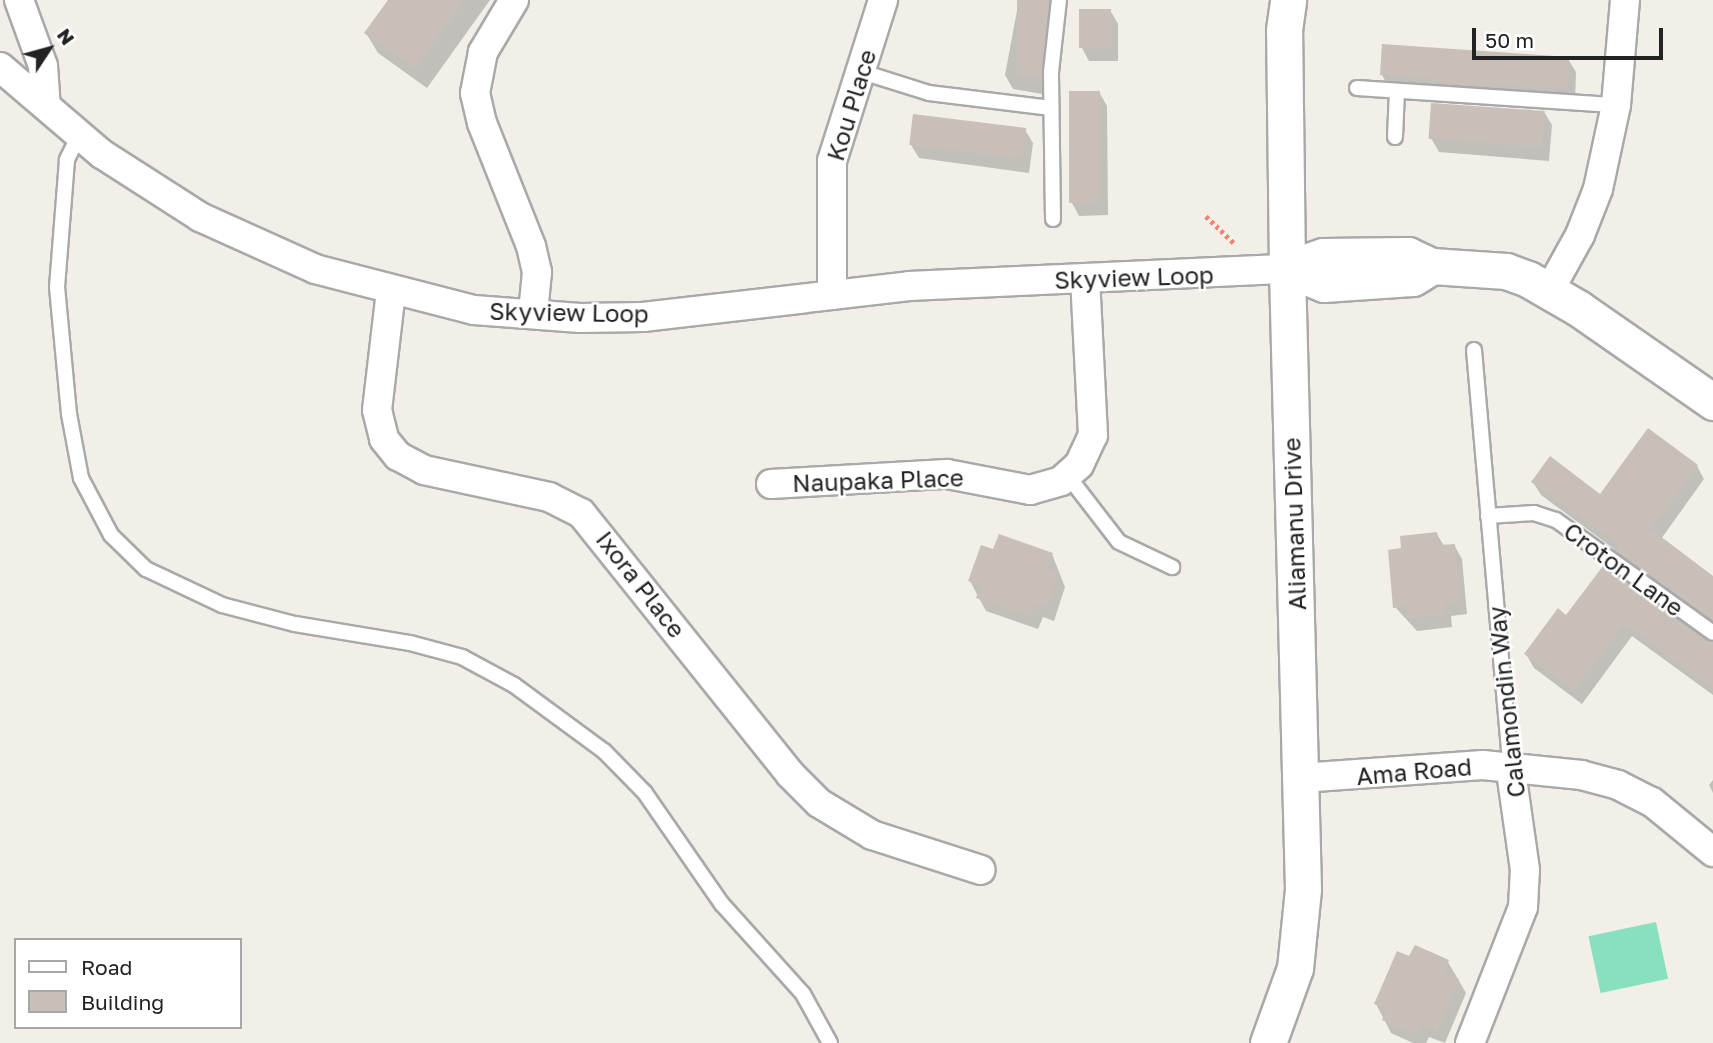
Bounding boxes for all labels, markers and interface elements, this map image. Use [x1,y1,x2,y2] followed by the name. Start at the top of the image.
[14,14,84,84] north arrow
[1475,14,1666,58] scale bar
[53,24,80,49] text: N
[1485,27,1534,53] text: 50 m
[820,46,882,164] street label: Kou Place
[1054,260,1214,294] street label: Skyview Loop
[489,296,649,328] street label: Skyview Loop
[1277,437,1311,611] street label: Aliamanu Drive
[792,463,964,497] street label: Naupaka Place
[1559,516,1689,622] street label: Croton Lane
[590,525,692,643] street label: Ixora Place
[1482,605,1530,799] street label: Calamondin Way
[1355,752,1473,790] street label: Ama Road
[14,938,242,1029] legend
[81,954,132,980] text: Road
[81,989,164,1015] text: Building

